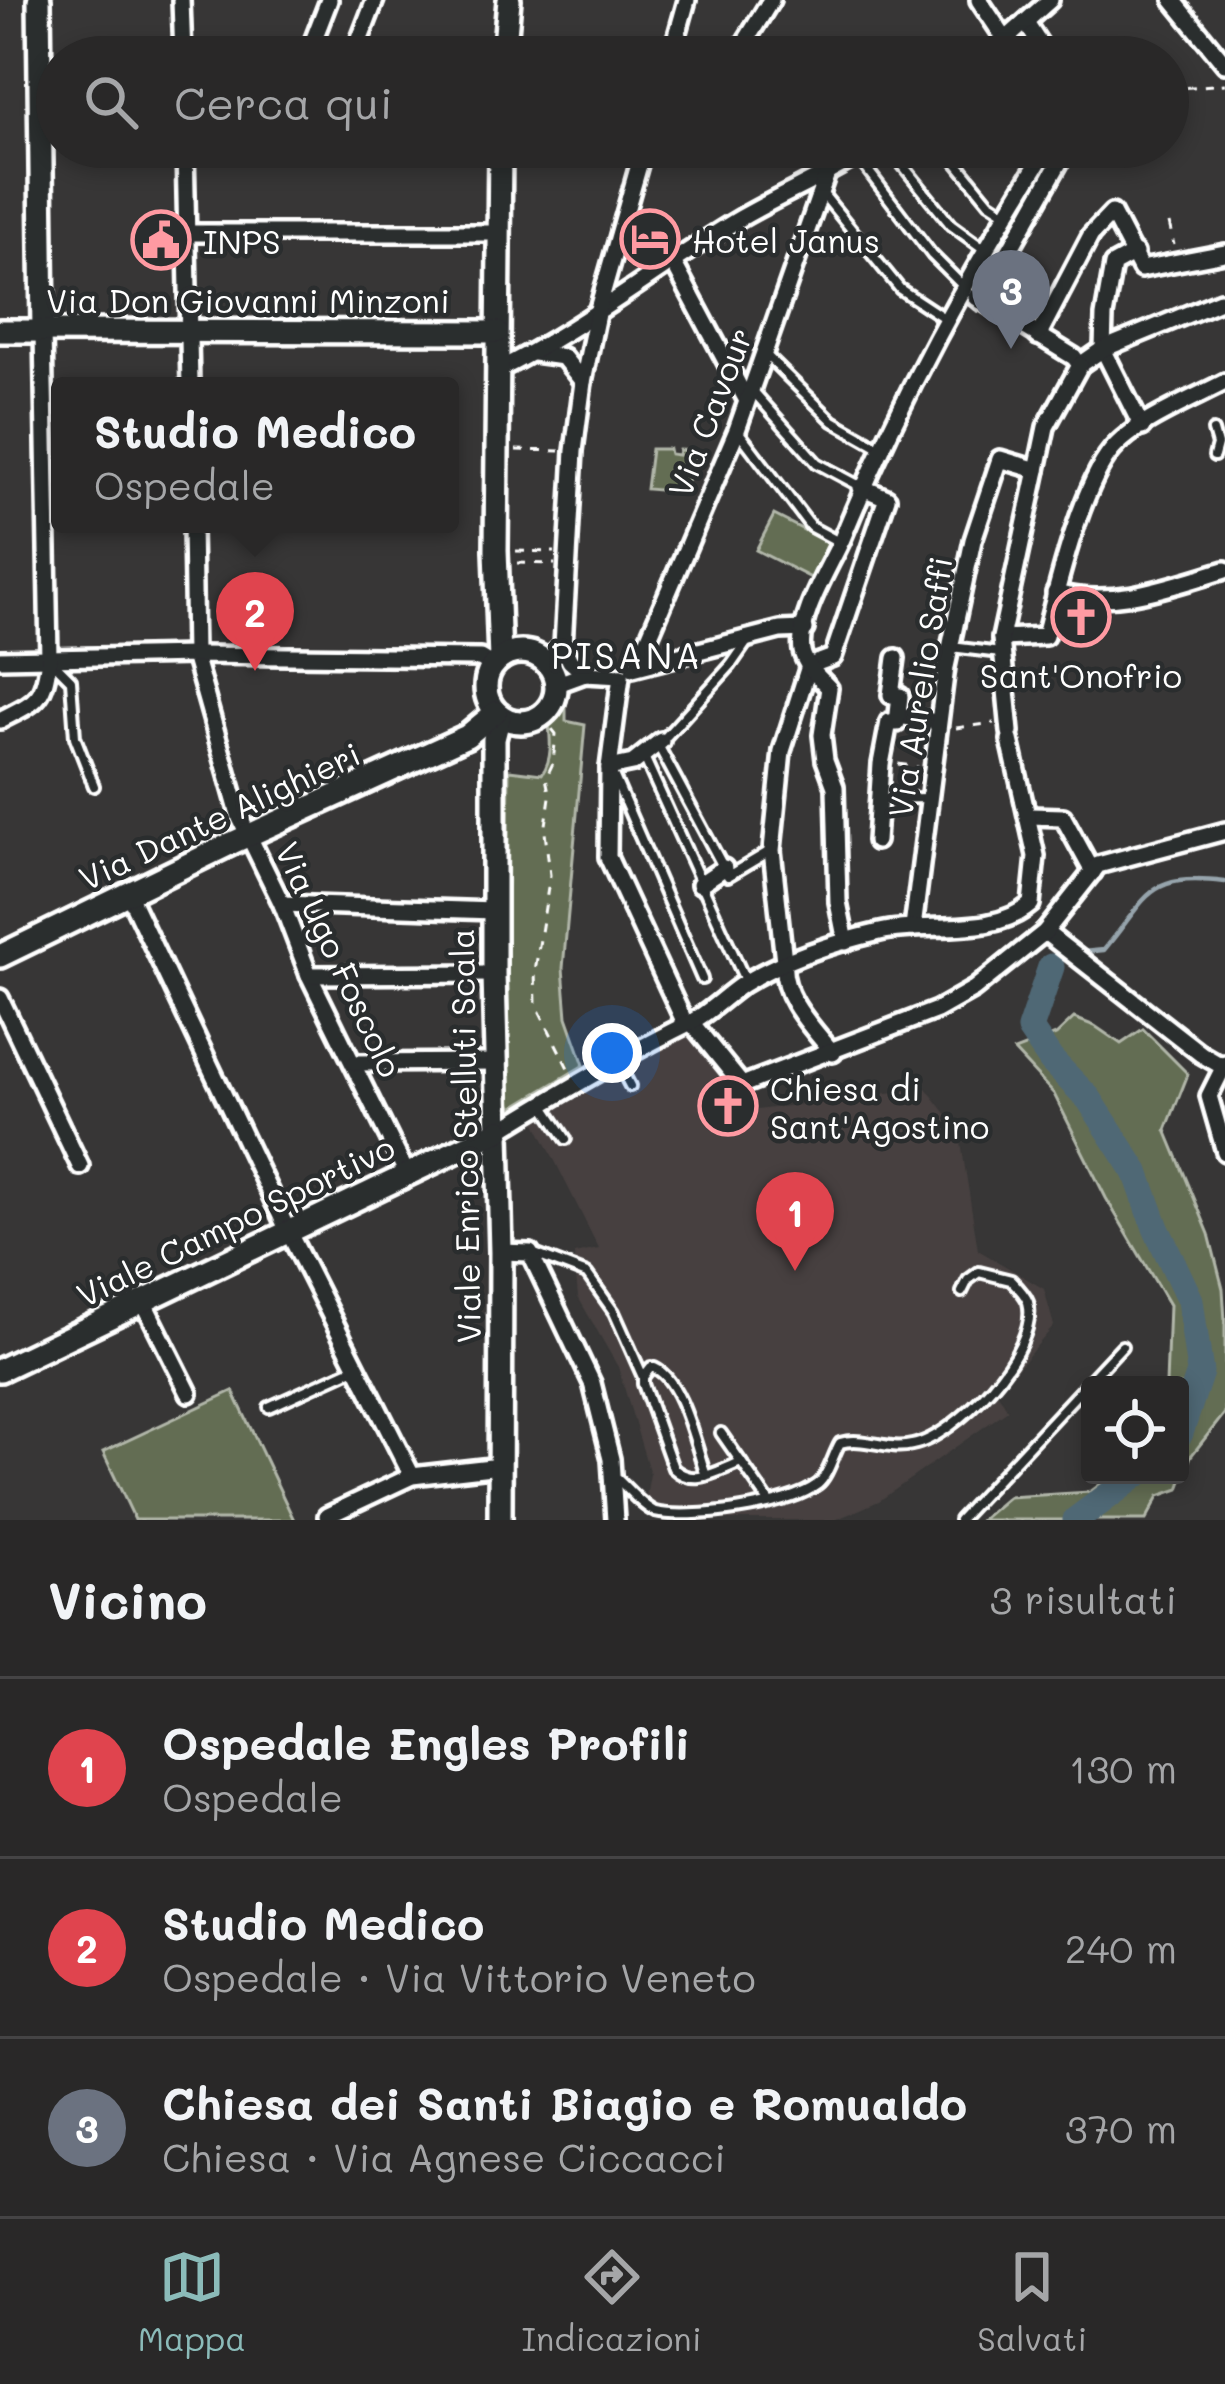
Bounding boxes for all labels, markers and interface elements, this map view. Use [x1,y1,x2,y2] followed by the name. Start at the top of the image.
[36,36,1189,168] search box
[78,69,144,135] icon: search
[174,73,393,131] text: Cerca qui
[619,208,681,270] hotel icon: Hotel Janus
[130,209,192,271] public building icon: INPS
[692,218,880,261] place label: Hotel Janus
[203,219,281,262] place label: INPS
[972,250,1050,349] pin: 3
[46,278,450,321] street label: Via Don Giovanni Minzoni
[657,321,761,503] street label: Via Cavour
[51,377,459,533] popup
[94,401,416,459] text: Studio Medico
[94,459,275,510] text: Ospedale
[877,553,961,821] street label: Via Aurelio Saffi
[216,572,294,671] pin: 2
[1050,586,1112,648] church icon: Sant'Onofrio
[551,631,703,678] district label: PISANA
[980,653,1182,696] place label: Sant'Onofrio
[71,731,367,899] street label: Via Dante Alighieri
[267,835,413,1083] street label: Via Ugo Foscolo
[439,928,489,1344] street label: Viale Enrico Stelluti Scala
[582,1023,642,1083] your location
[770,1066,989,1147] place label: Chiesa di Sant'Agostino
[697,1075,759,1137] church icon: Chiesa di Sant'Agostino
[69,1124,401,1316] street label: Viale Campo Sportivo
[756,1172,834,1271] pin: 1
[1081,1376,1189,1484] map controls
[1081,1376,1189,1484] button: locate
[48,1565,207,1632] text: Vicino
[990,1573,1177,1624] text: 3 risultati
[162,1713,690,1771] text: Ospedale Engles Profili
[78,1742,96,1793] text: 1
[1069,1742,1177,1793] text: 130 m
[162,1771,343,1822] text: Ospedale
[162,1893,484,1951] text: Studio Medico
[76,1922,98,1973] text: 2
[1065,1922,1177,1973] text: 240 m
[162,1951,756,2002] text: Ospedale · Via Vittorio Veneto
[162,2073,967,2131] text: Chiesa dei Santi Biagio e Romualdo
[75,2102,99,2153] text: 3
[1065,2102,1177,2153] text: 370 m
[162,2131,726,2182] text: Chiesa · Via Agnese Ciccacci
[138,2244,246,2359] tab: Mappa
[521,2244,702,2359] tab: Indicazioni
[977,2244,1087,2359] tab: Salvati

